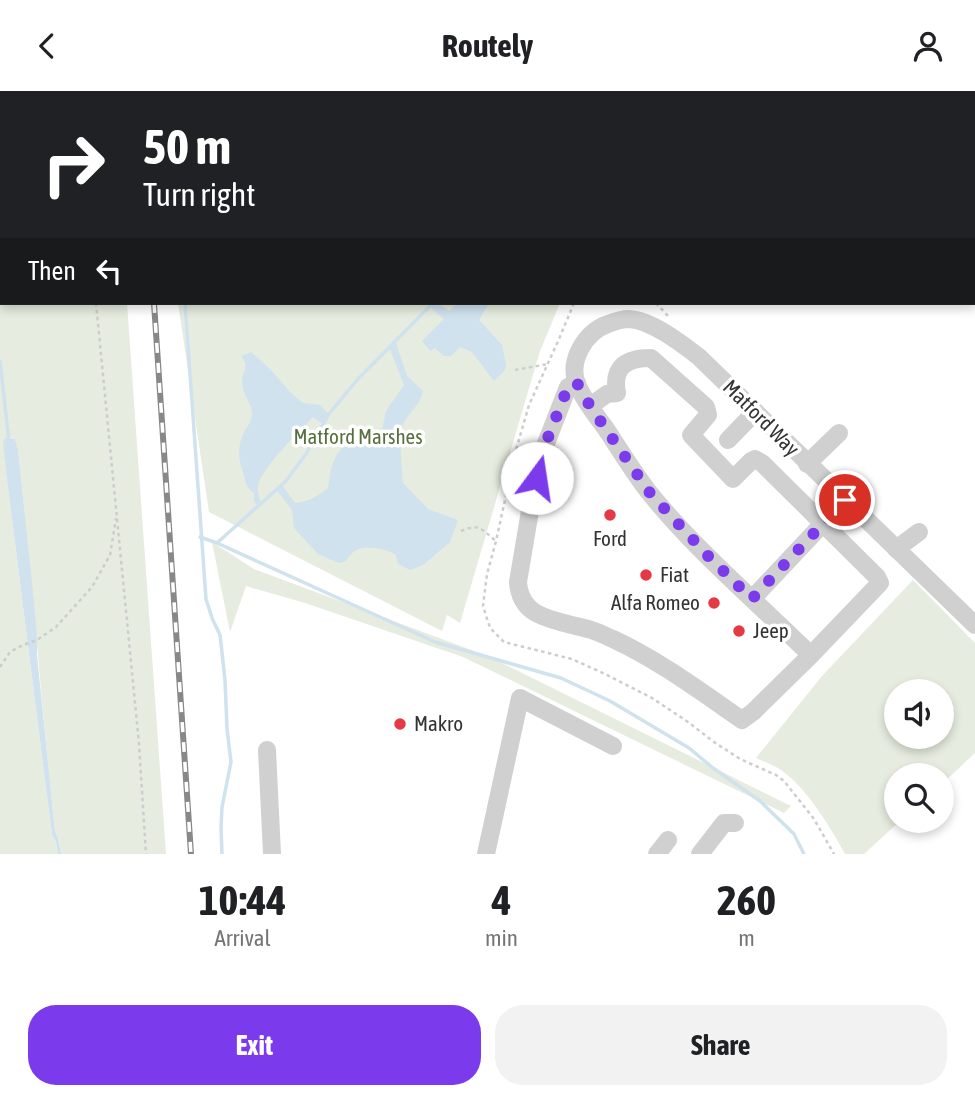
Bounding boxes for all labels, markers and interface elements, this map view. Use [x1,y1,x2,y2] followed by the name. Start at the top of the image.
[28,27,66,65] icon: back
[442,27,533,64] text: Routely
[909,27,947,65] icon: person
[143,118,231,174] text: 50 m
[28,119,119,210] icon: right
[143,176,256,213] text: Turn right
[90,252,128,290] icon: left
[28,256,76,286] text: Then
[719,374,805,461] street label: Matford Way
[293,424,423,448] park label: Matford Marshes
[500,441,574,515] position arrow
[815,470,875,530] pin
[826,481,864,519] icon: arrive
[602,507,618,523] marker: Ford
[593,526,627,550] place label: Ford
[660,562,689,586] place label: Fiat
[638,567,654,583] marker: Fiat
[611,590,700,614] place label: Alfa Romeo
[706,595,722,611] marker: Alfa Romeo
[753,618,789,642] place label: Jeep
[731,623,747,639] marker: Jeep
[884,679,954,833] map controls
[884,679,954,749] button: sound
[414,711,463,735] place label: Makro
[392,716,408,732] marker: Makro
[884,763,954,833] button: search
[199,876,286,924] text: 10:44
[492,876,511,924] text: 4
[717,876,776,924] text: 260
[214,925,271,951] text: Arrival
[485,925,518,951] text: min
[738,925,755,951] text: m
[28,1005,481,1085] button: Exit
[495,1005,947,1085] button: Share

